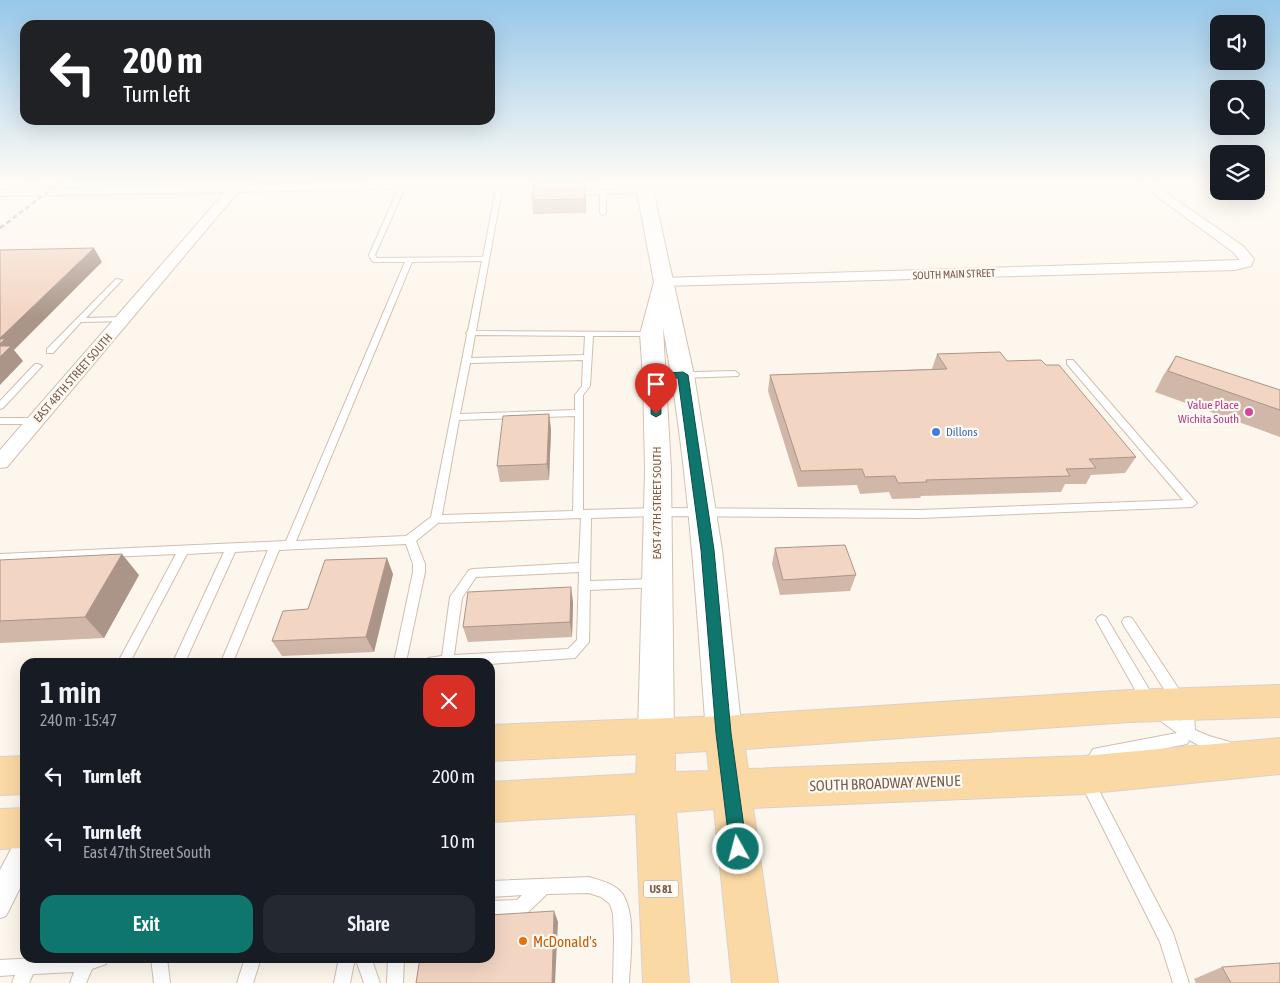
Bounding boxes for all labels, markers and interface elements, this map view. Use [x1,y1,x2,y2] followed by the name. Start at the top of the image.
[1210,15,1265,200] map controls
[1210,15,1265,70] button: sound
[40,40,105,105] icon: left
[123,40,202,80] text: 200 m
[1210,80,1265,135] button: search
[123,81,190,107] text: Turn left
[1210,145,1265,200] button: layers
[912,267,996,281] street label: SOUTH MAIN STREET
[31,331,115,425] street label: EAST 48TH STREET SOUTH
[635,363,677,414] pin
[642,370,670,398] icon: arrive
[1178,398,1239,426] place label: Value Place Wichita South
[1243,406,1255,418] marker: Value Place Wichita South
[946,425,977,439] place label: Dillons
[930,426,942,438] marker: Dillons
[650,447,664,559] street label: EAST 47TH STREET SOUTH
[40,675,101,709] text: 1 min
[423,675,475,727] button: close
[40,711,117,729] text: 240 m · 15:47
[40,762,68,790] icon: left
[83,765,141,787] text: Turn left
[432,765,475,787] text: 200 m
[809,772,961,794] street label: SOUTH BROADWAY AVENUE
[83,821,141,843] text: Turn left
[711,822,763,874] position arrow
[40,827,68,855] icon: left
[441,830,475,852] text: 10 m
[83,843,211,861] text: East 47th Street South
[644,881,678,898] road number: US 81
[40,895,253,953] button: Exit
[263,895,475,953] button: Share
[533,933,597,950] place label: McDonald's
[517,935,529,947] marker: McDonald's

